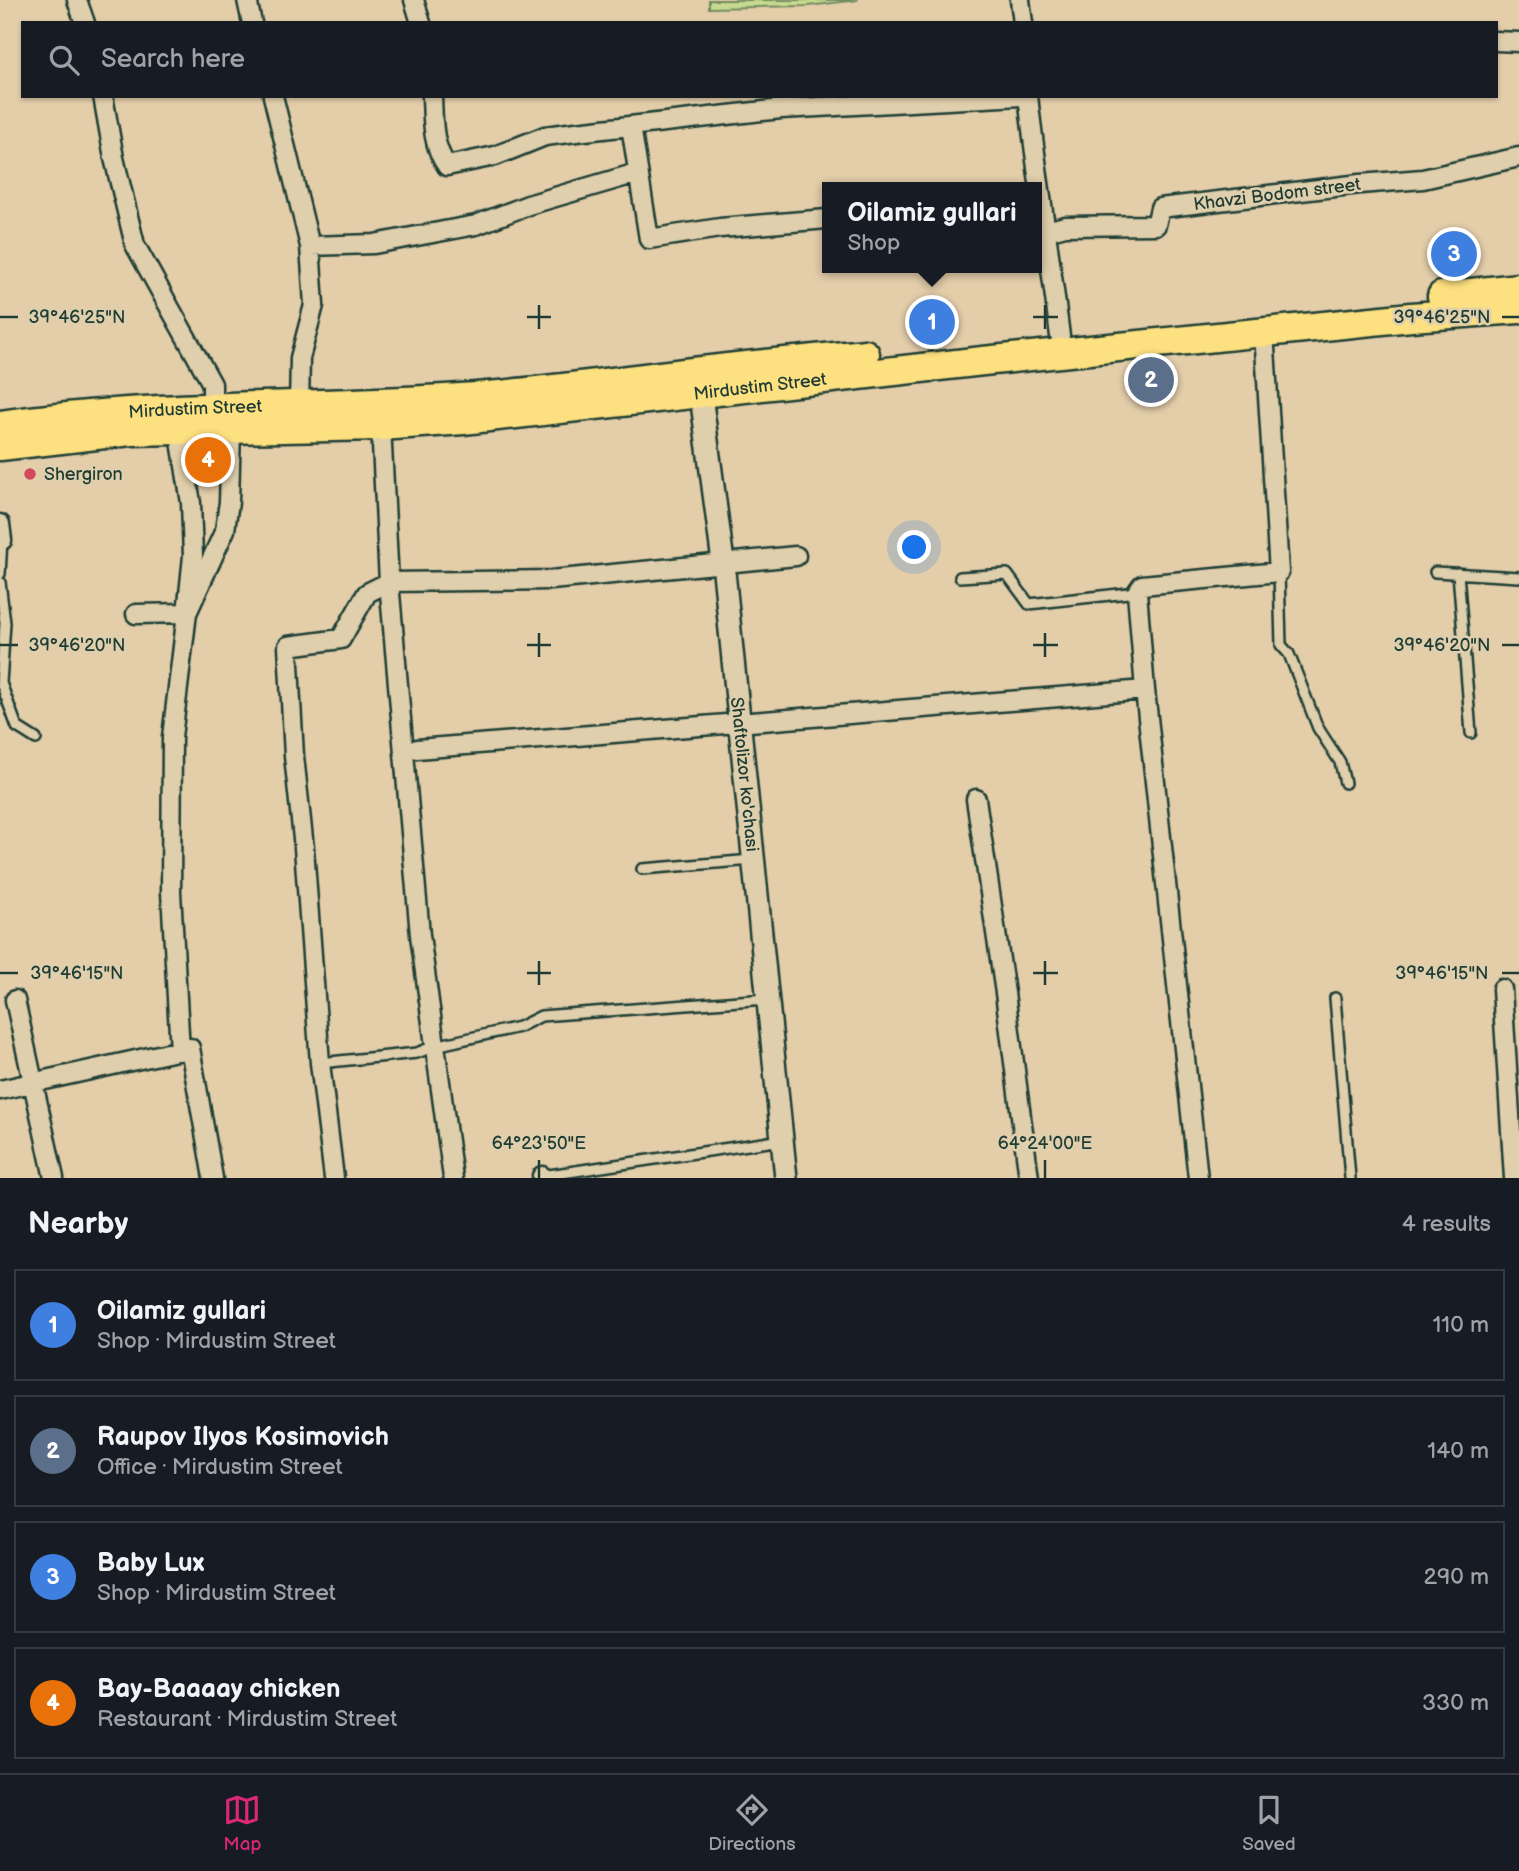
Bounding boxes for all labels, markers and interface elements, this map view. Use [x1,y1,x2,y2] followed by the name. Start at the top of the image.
[21,21,1498,98] search box
[45,41,83,79] icon: search
[101,44,245,75] text: Search here
[1192,174,1362,215] street label: Khavzi Bodom street
[822,182,1042,273] popup
[847,198,1017,229] text: Oilamiz gullari
[1431,228,1477,280] pin: 3
[847,229,900,257] text: Shop
[909,296,955,348] pin: 1
[29,307,125,328] text: 39°46'25"N
[1394,307,1490,328] text: 39°46'25"N
[1128,354,1174,406] pin: 2
[692,369,828,405] street label: Mirdustim Street
[128,396,263,423] street label: Mirdustim Street
[185,434,231,486] pin: 4
[44,464,123,485] place label: Shergiron
[22,466,38,482] marker: Shergiron
[897,530,931,564] your location
[28,635,126,656] text: 39°46'20"N
[1393,635,1491,656] text: 39°46'20"N
[726,696,763,853] street label: Shaftolizor ko'chasi
[30,963,124,984] text: 39°46'15"N
[1395,963,1489,984] text: 39°46'15"N
[492,1133,586,1154] text: 64°23'50"E
[998,1133,1092,1154] text: 64°24'00"E
[28,1206,128,1242] text: Nearby
[1402,1210,1491,1238] text: 4 results
[97,1296,266,1327] text: Oilamiz gullari
[48,1311,58,1339] text: 1
[1432,1311,1489,1339] text: 110 m
[97,1327,336,1355] text: Shop · Mirdustim Street
[97,1422,389,1453] text: Raupov Ilyos Kosimovich
[46,1437,60,1465] text: 2
[1427,1437,1489,1465] text: 140 m
[97,1453,343,1481] text: Office · Mirdustim Street
[97,1548,204,1579] text: Baby Lux
[46,1563,60,1591] text: 3
[1423,1563,1489,1591] text: 290 m
[97,1579,336,1607] text: Shop · Mirdustim Street
[97,1674,341,1705] text: Bay-Baaaay chicken
[46,1689,60,1717] text: 4
[1422,1689,1489,1717] text: 330 m
[97,1705,397,1733] text: Restaurant · Mirdustim Street
[223,1791,262,1856] tab: Map
[708,1791,796,1856] tab: Directions
[1242,1791,1296,1856] tab: Saved

